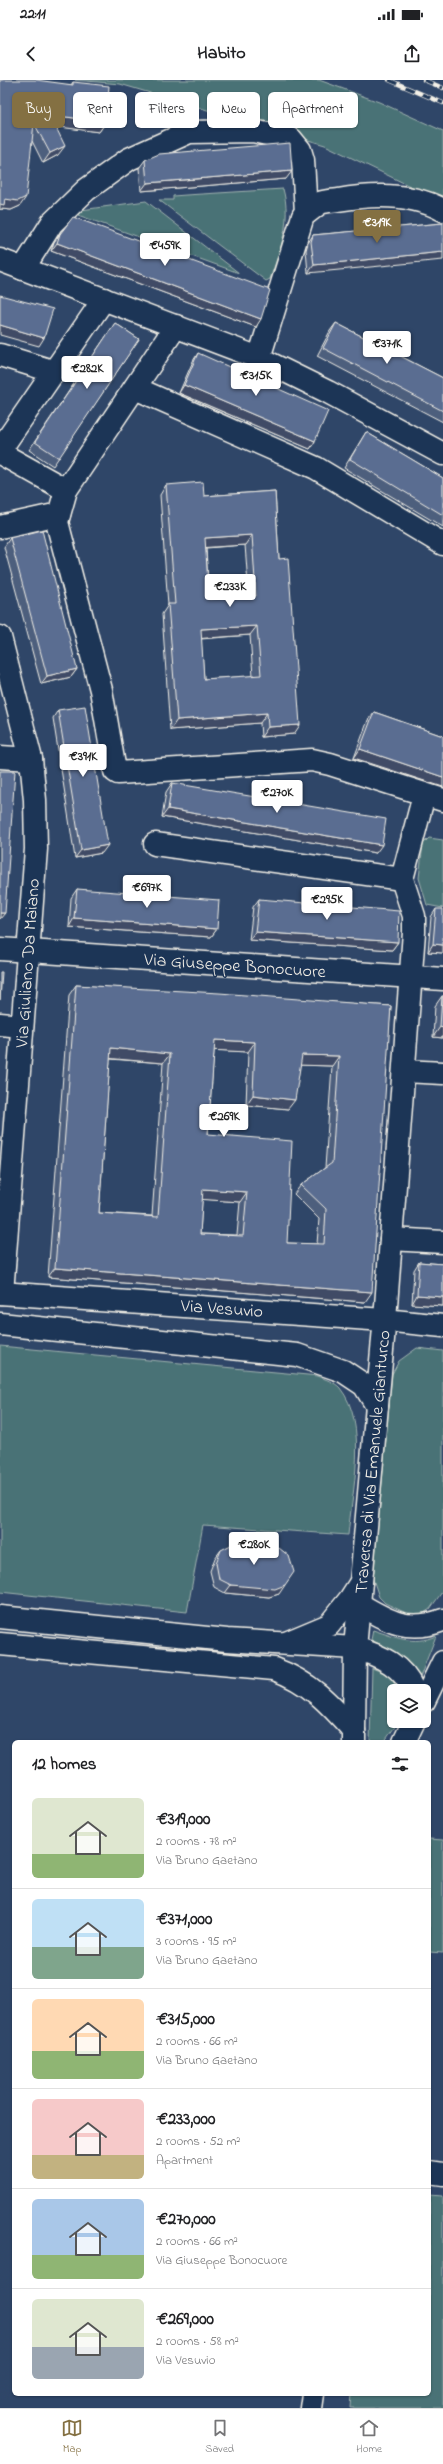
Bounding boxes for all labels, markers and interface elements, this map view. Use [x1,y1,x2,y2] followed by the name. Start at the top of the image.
[20,3,46,25] text: 22:11
[197,41,246,67] text: Habito
[20,43,42,65] icon: back
[401,43,423,65] icon: share
[12,92,65,128] chip: Buy
[73,92,127,128] chip: Rent
[135,92,199,128] chip: Filters
[207,92,260,128] chip: New
[268,92,358,128] chip: Apartment
[349,210,405,244] pin: €319K
[363,213,391,232] text: €319K
[137,233,193,267] pin: €459K
[149,236,181,255] text: €459K
[359,331,415,365] pin: €371K
[372,334,402,353] text: €371K
[59,356,115,390] pin: €282K
[70,359,104,378] text: €282K
[228,363,284,397] pin: €315K
[240,366,272,385] text: €315K
[202,574,258,608] pin: €233K
[214,577,246,596] text: €233K
[55,744,111,778] pin: €391K
[69,747,97,766] text: €391K
[249,780,305,814] pin: €270K
[261,783,293,802] text: €270K
[119,875,175,909] pin: €697K
[10,878,48,1050] street label: Via Giuliano Da Maiano
[132,878,162,897] text: €697K
[299,887,355,921] pin: €295K
[310,890,344,909] text: €295K
[142,948,327,986] street label: Via Giuseppe Bonocuore
[196,1104,252,1138] pin: €269K
[208,1107,240,1126] text: €269K
[179,1294,264,1326] street label: Via Vesuvio
[350,1329,398,1595] street label: Traversa di Via Emanuele Gianturco
[226,1532,282,1566] pin: €280K
[238,1535,270,1554] text: €280K
[387,1684,431,1728] map controls
[387,1684,431,1728] button: layers
[32,1752,96,1777] text: 12 homes
[389,1753,411,1775] icon: filters
[156,1807,210,1832] text: €319,000
[64,1814,112,1862] icon: home
[156,1832,237,1851] text: 2 rooms · 78 m²
[156,1851,258,1870] text: Via Bruno Gaetano
[156,1907,212,1932] text: €371,000
[64,1915,112,1963] icon: home
[156,1932,237,1951] text: 3 rooms · 95 m²
[156,1951,258,1970] text: Via Bruno Gaetano
[156,2007,215,2032] text: €315,000
[64,2015,112,2063] icon: home
[156,2032,238,2051] text: 2 rooms · 66 m²
[156,2051,258,2070] text: Via Bruno Gaetano
[156,2107,215,2132] text: €233,000
[64,2115,112,2163] icon: home
[156,2132,240,2151] text: 2 rooms · 52 m²
[156,2151,213,2170] text: Apartment
[156,2207,216,2232] text: €270,000
[64,2215,112,2263] icon: home
[156,2232,238,2251] text: 2 rooms · 66 m²
[156,2251,287,2270] text: Via Giuseppe Bonocuore
[156,2307,214,2332] text: €269,000
[64,2315,112,2363] icon: home
[156,2332,239,2351] text: 2 rooms · 58 m²
[156,2351,215,2370] text: Via Vesuvio
[61,2417,83,2457] tab: Map
[205,2417,234,2457] tab: Saved
[356,2417,382,2457] tab: Home

